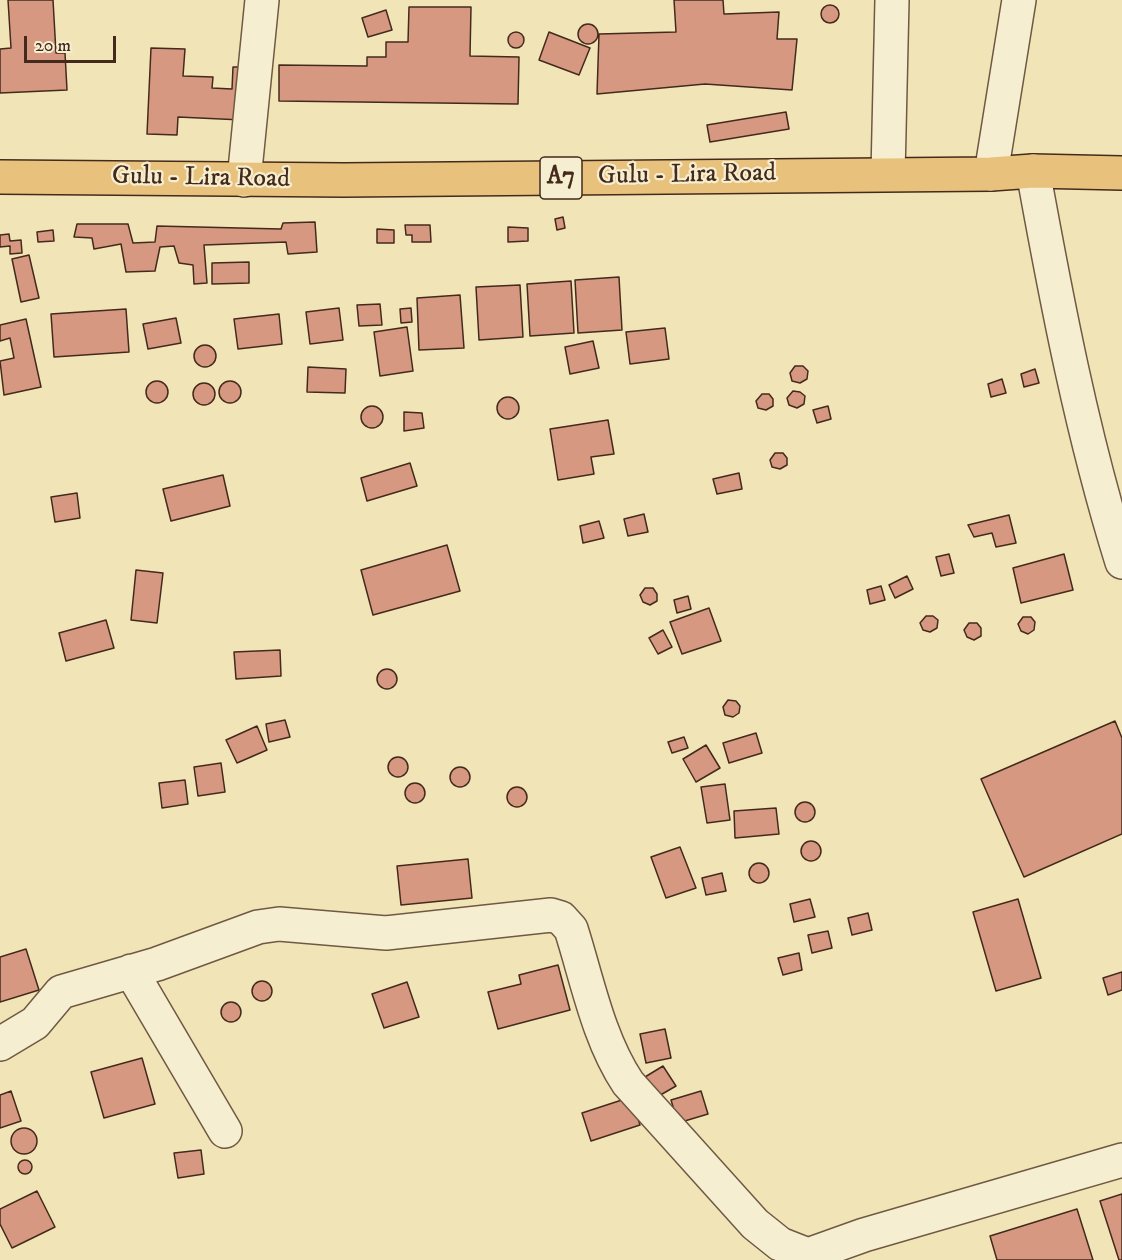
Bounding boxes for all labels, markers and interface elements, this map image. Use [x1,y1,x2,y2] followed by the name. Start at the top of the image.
[27,24,118,62] scale bar
[35,35,71,57] text: 20 m
[540,157,582,199] road number: A7
[598,159,776,193] street label: Gulu - Lira Road
[112,162,290,196] street label: Gulu - Lira Road

